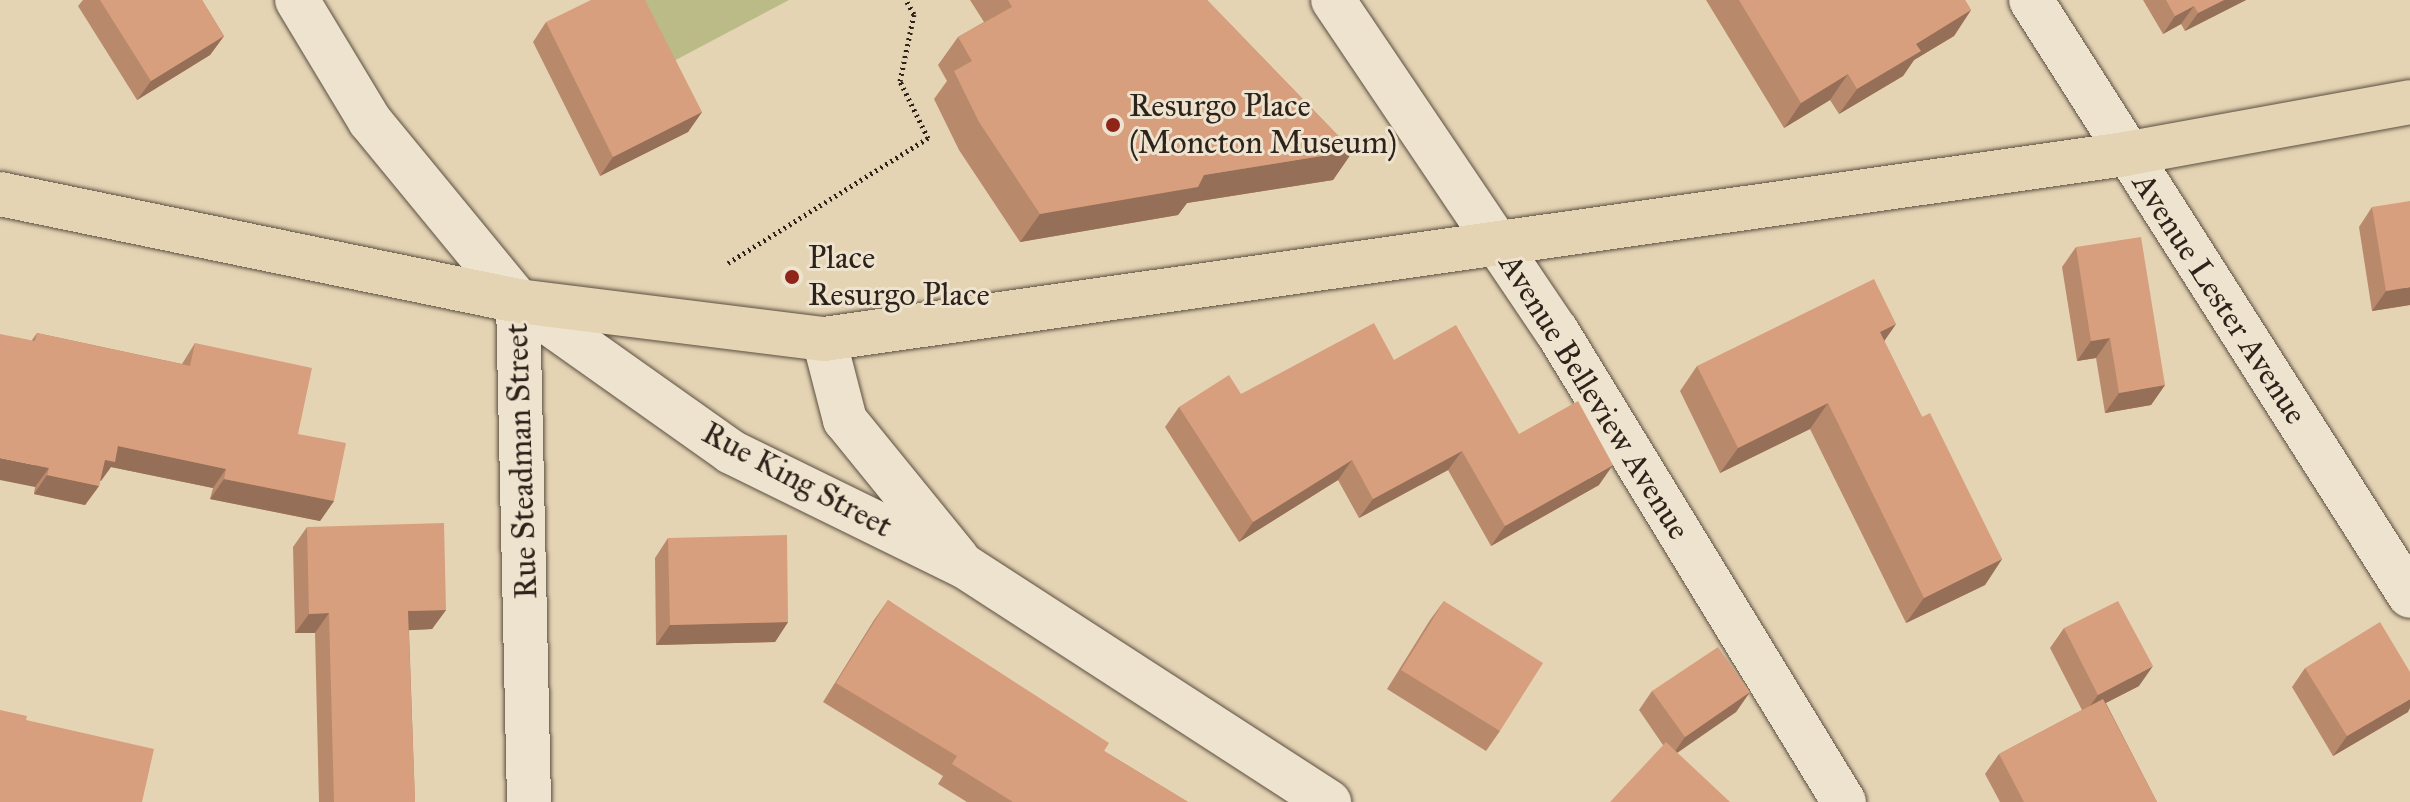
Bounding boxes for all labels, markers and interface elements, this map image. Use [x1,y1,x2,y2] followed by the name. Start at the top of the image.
[1129,88,1397,163] place label: Resurgo Place (Moncton Museum)
[1104,116,1122,134] marker: Resurgo Place (Moncton Museum)
[2124,166,2314,432] street label: Avenue Lester Avenue
[808,240,990,315] place label: Place Resurgo Place
[1490,247,1698,547] street label: Avenue Belleview Avenue
[783,268,801,286] marker: Place Resurgo Place
[498,322,546,600] street label: Rue Steadman Street
[695,414,899,546] street label: Rue King Street

